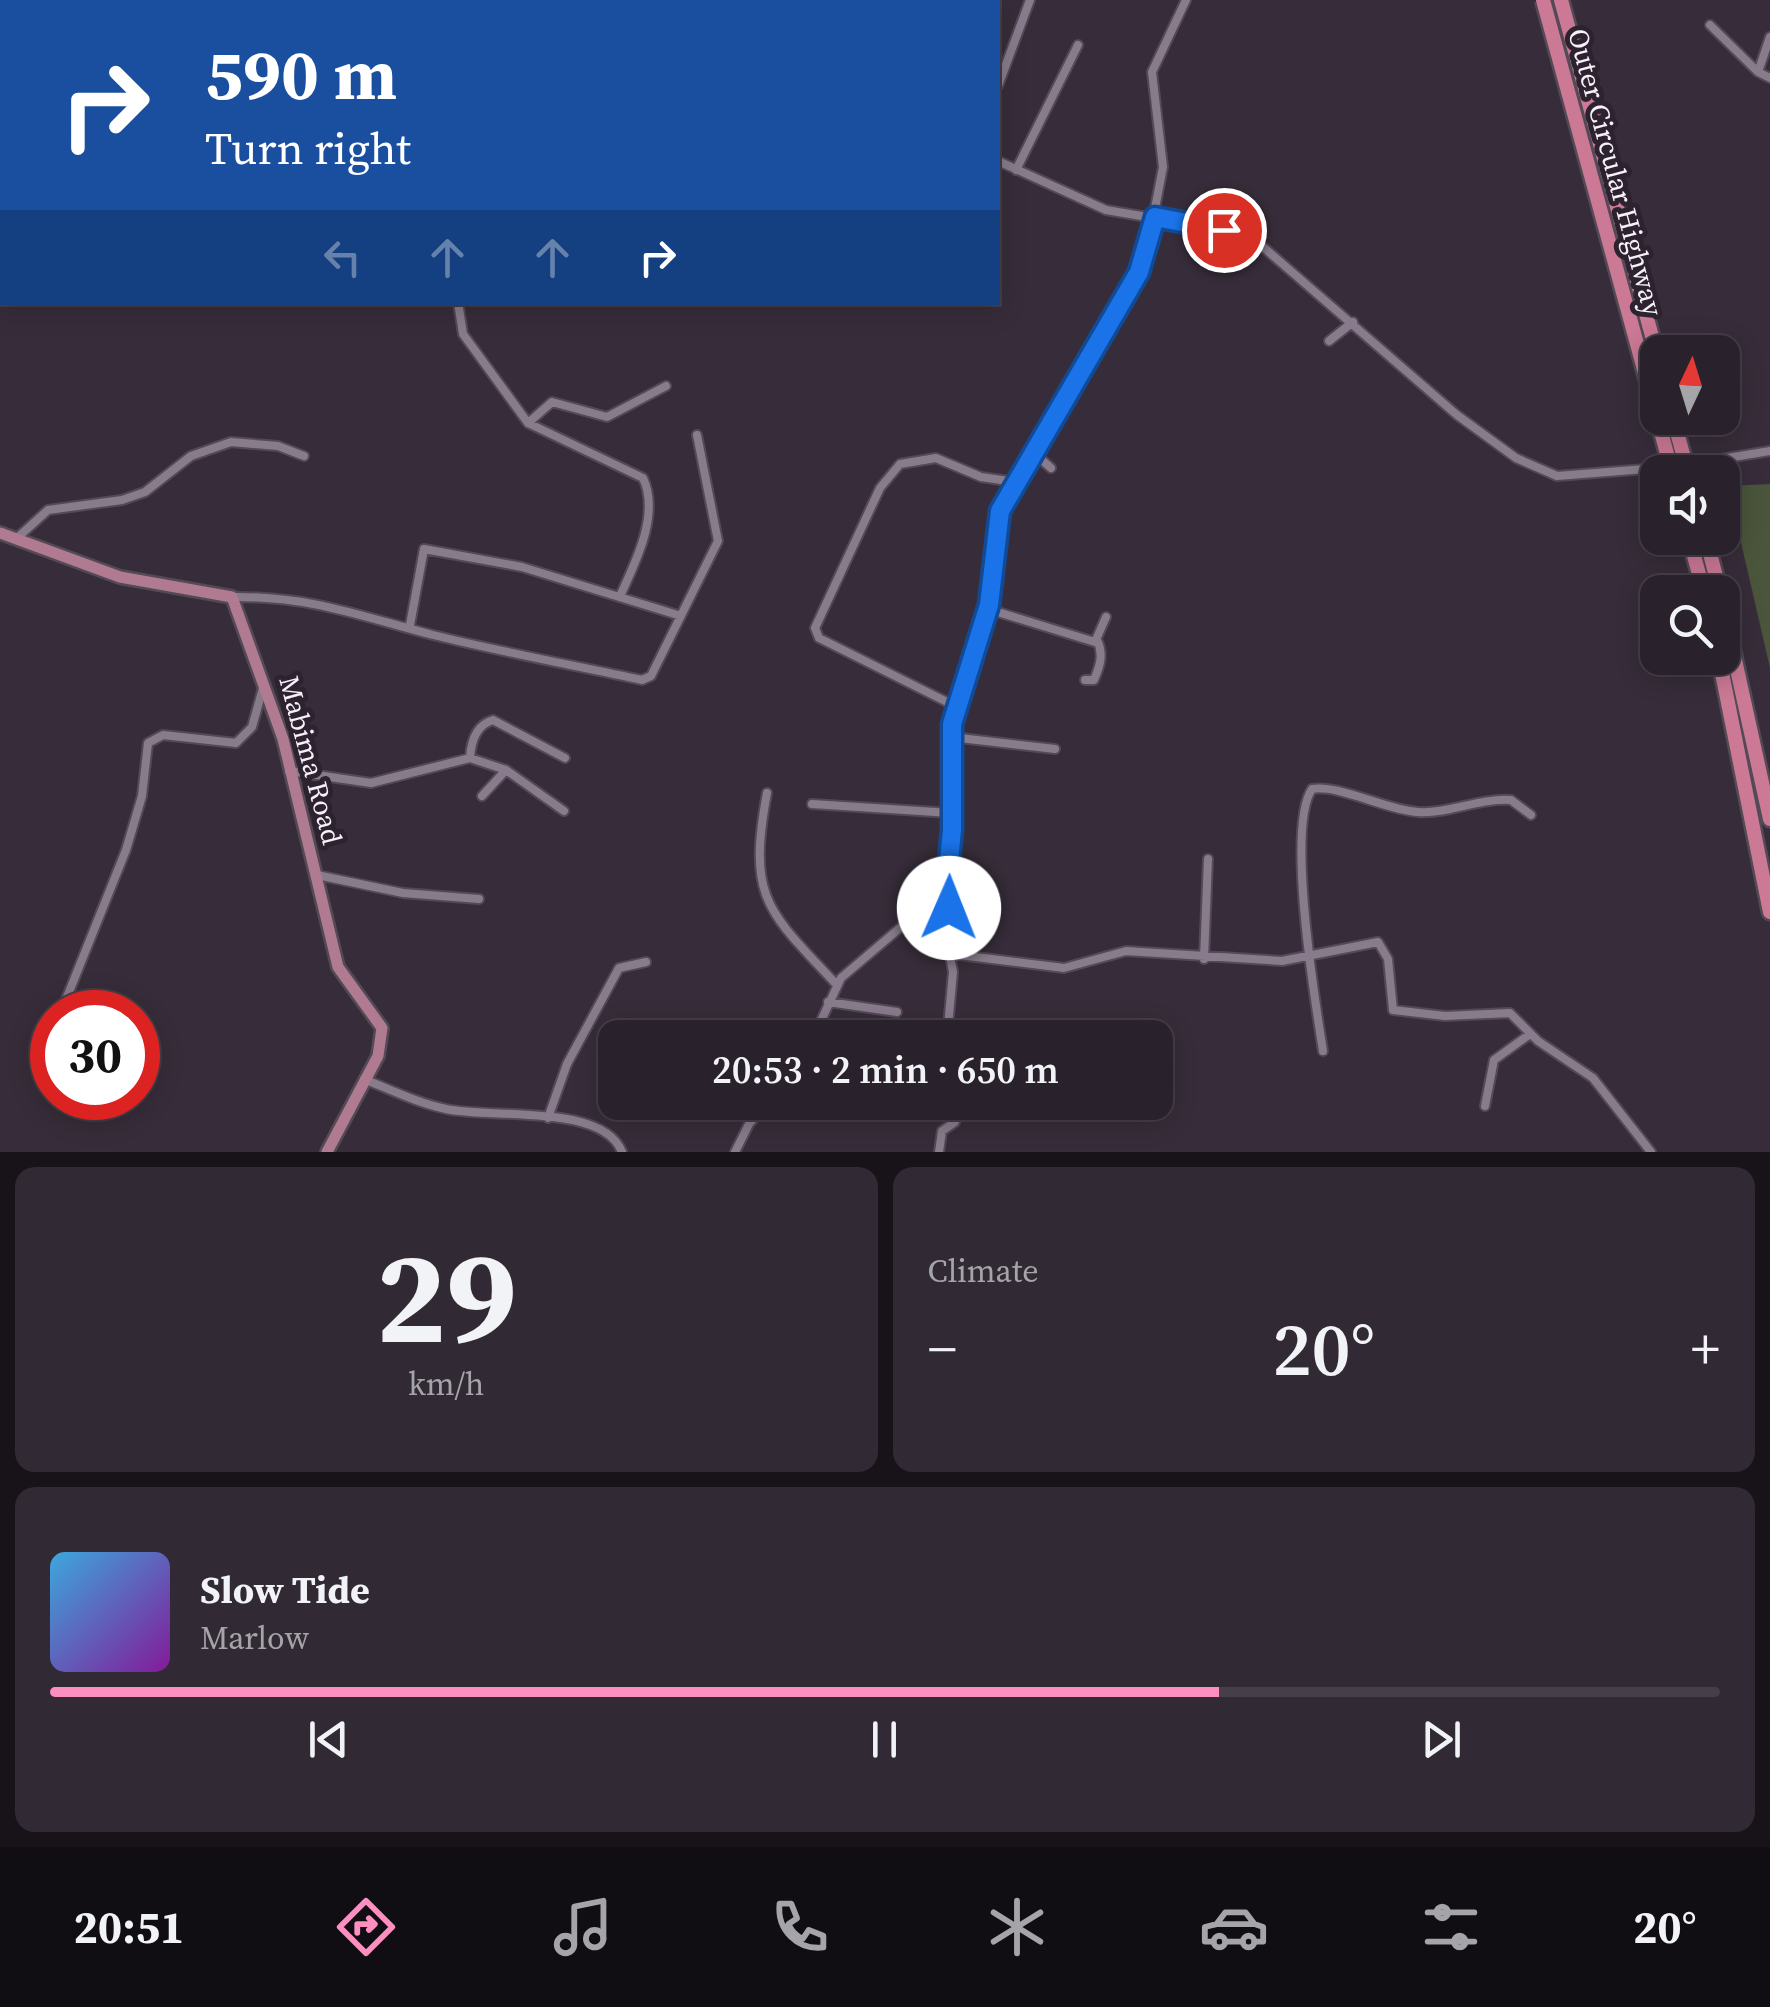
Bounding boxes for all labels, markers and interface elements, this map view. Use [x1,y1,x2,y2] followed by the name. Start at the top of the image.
[1559,24,1673,320] street label: Outer Circular Highway
[205,26,397,122] text: 590 m
[40,40,170,170] icon: right
[205,117,411,179] text: Turn right
[1182,188,1267,273] pin
[1197,203,1252,258] icon: arrive
[315,230,370,285] icon: left
[420,230,475,285] icon: ahead
[525,230,580,285] icon: ahead
[630,230,685,285] icon: right
[1640,335,1740,435] north arrow
[1640,335,1740,675] map controls
[1640,455,1740,555] button: sound
[1640,575,1740,675] button: search
[270,672,352,849] street label: Mabima Road
[897,856,1001,960] position arrow
[30,990,160,1120] speed limit sign: 30
[712,1044,1059,1096] text: 20:53 · 2 min · 650 m
[376,1207,517,1386] text: 29
[928,1249,1039,1293] text: Climate
[1272,1297,1375,1400] text: 20°
[928,1311,957,1386] text: −
[1691,1311,1720,1386] text: +
[408,1362,484,1406] text: km/h
[200,1564,370,1616] text: Slow Tide
[200,1616,309,1660] text: Marlow
[301,1712,356,1767] icon: previous
[857,1712,912,1767] icon: pause
[1414,1712,1469,1767] icon: next
[331,1892,401,1962] icon: directions
[548,1892,618,1962] icon: music
[765,1892,835,1962] icon: phone
[982,1892,1052,1962] icon: climate
[1199,1892,1269,1962] icon: car
[1416,1892,1486,1962] icon: filters
[73,1896,185,1958] text: 20:51
[1633,1896,1697,1958] text: 20°

